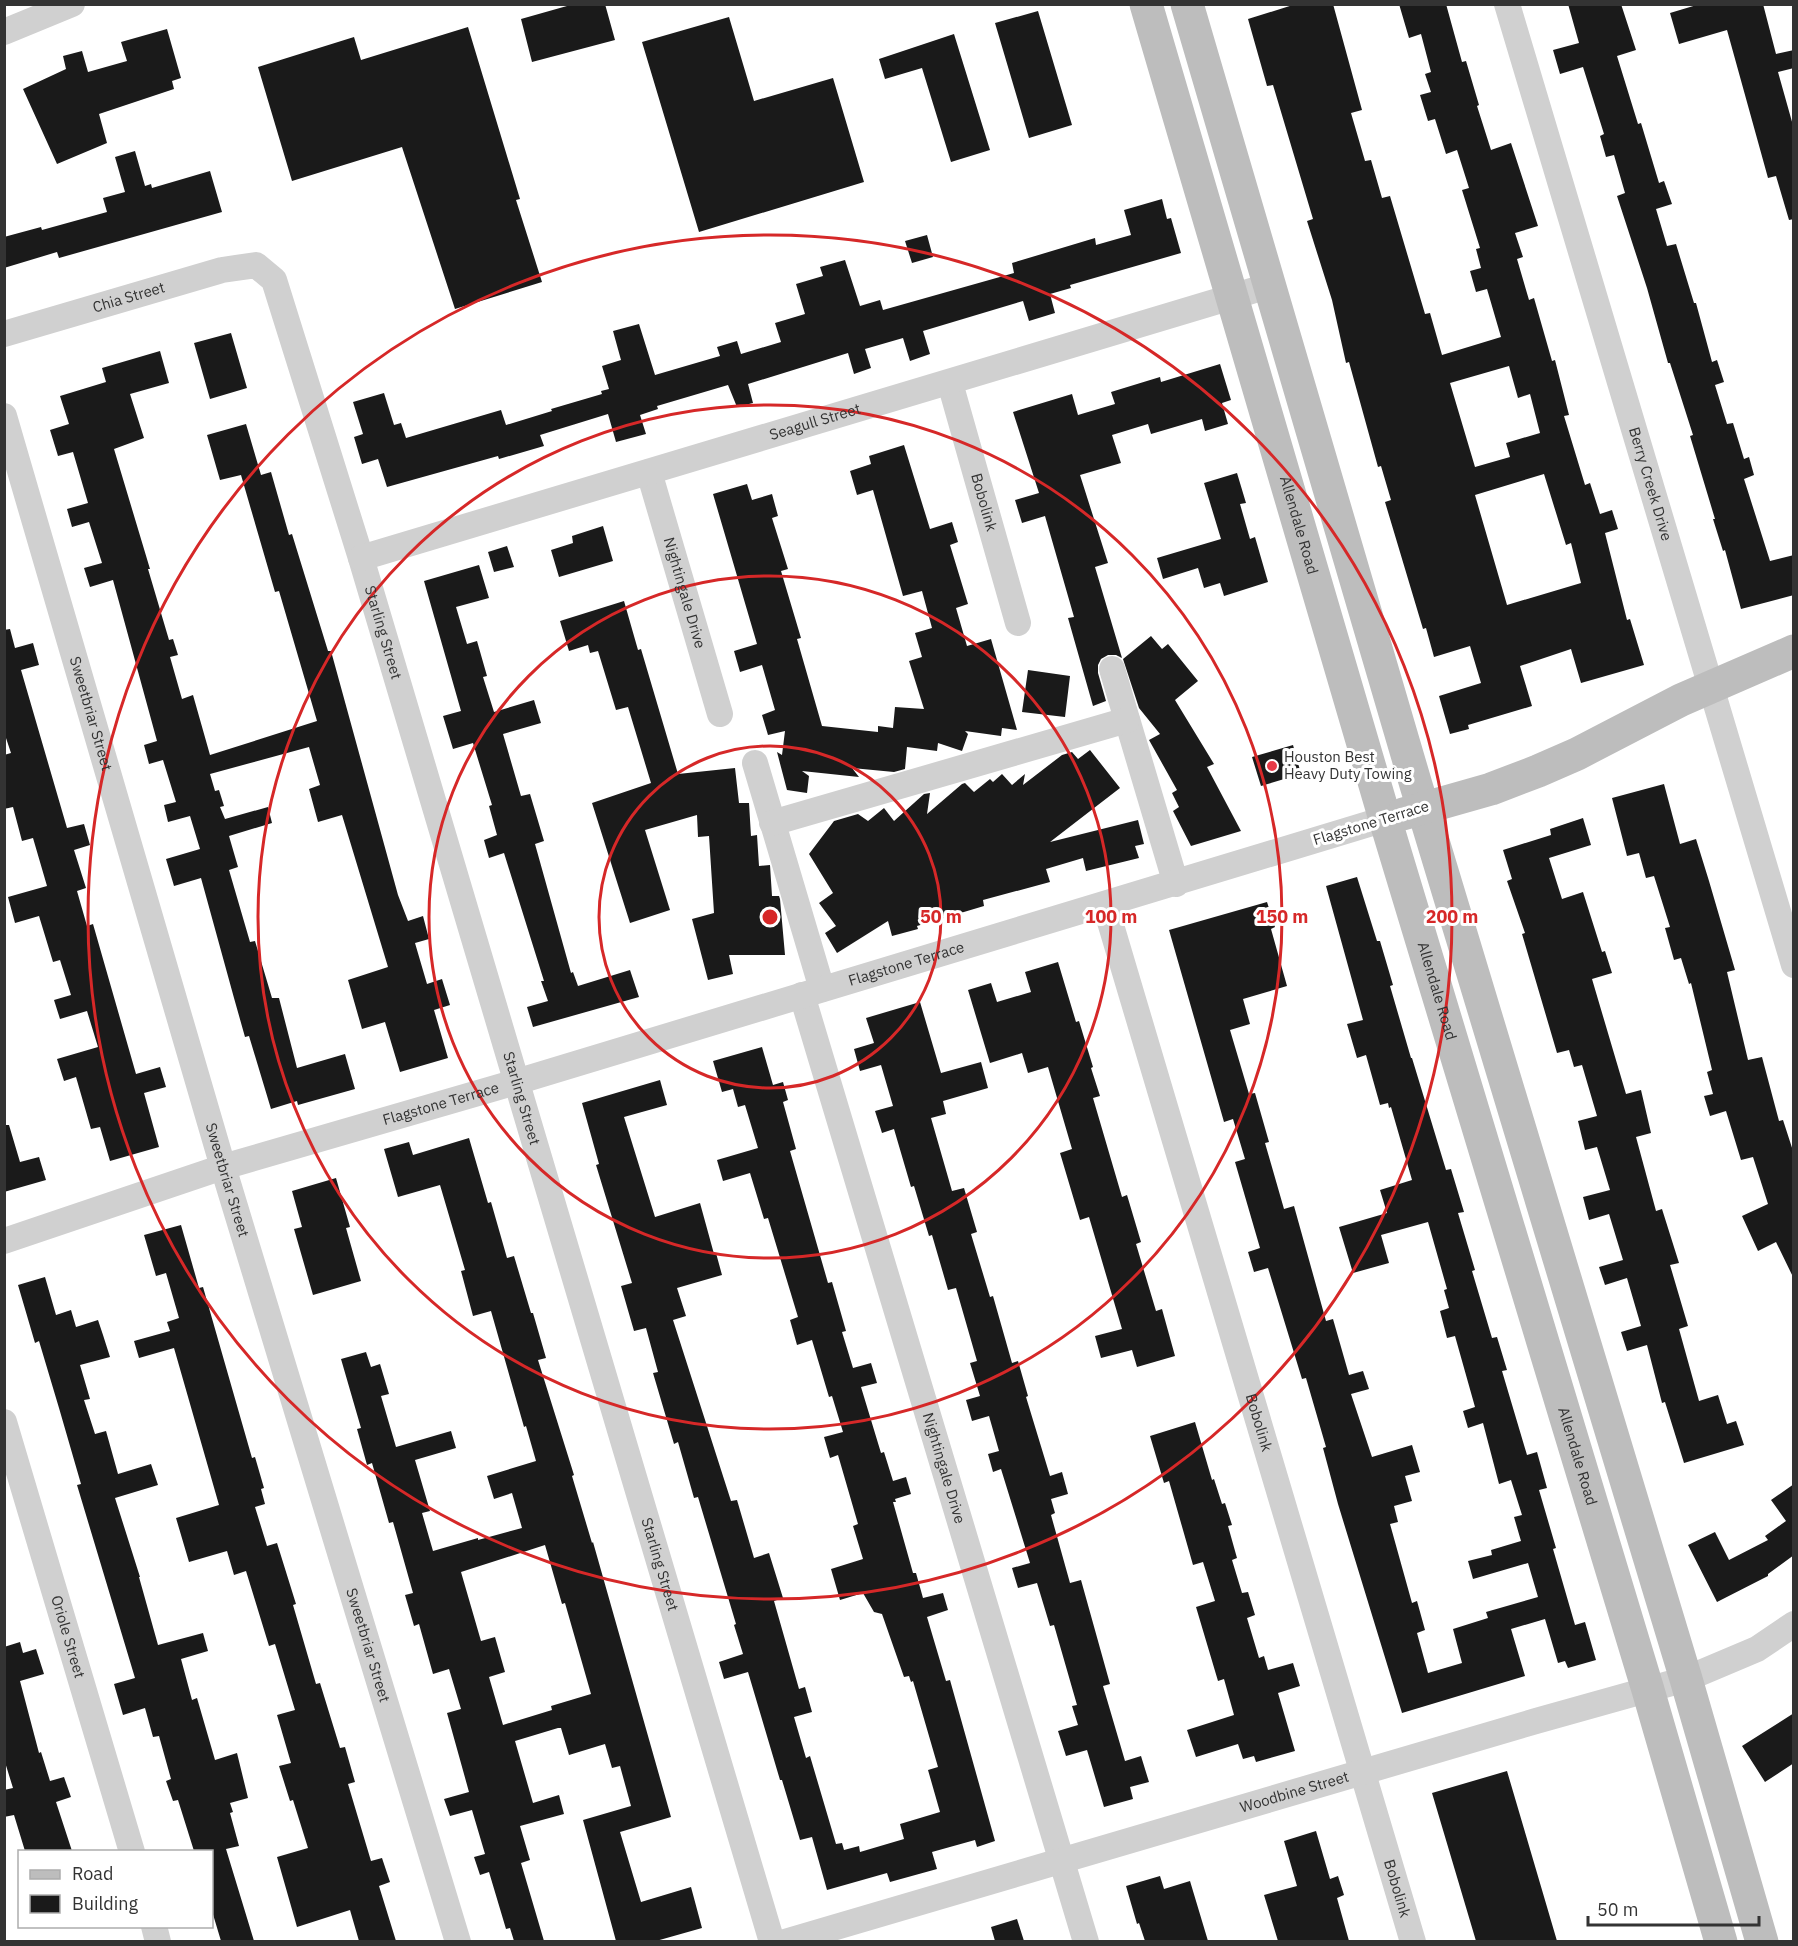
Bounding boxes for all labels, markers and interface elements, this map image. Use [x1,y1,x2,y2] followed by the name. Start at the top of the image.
[90,277,167,316] street label: Chia Street
[767,399,863,444] street label: Seagull Street
[1625,425,1677,543] street label: Berry Creek Drive
[967,471,1002,534] street label: Bobolink
[1276,473,1323,576] street label: Allendale Road
[660,535,710,651] street label: Nightingale Drive
[361,583,406,681] street label: Starling Street
[66,654,117,773] street label: Sweetbriar Street
[1284,747,1412,783] place label: Houston Best Heavy Duty Towing
[1265,759,1279,773] marker: Houston Best Heavy Duty Towing
[1311,796,1431,849] street label: Flagstone Terrace
[920,905,962,928] text: 50 m
[1085,905,1137,928] text: 100 m
[1256,905,1308,928] text: 150 m
[1426,905,1478,928] text: 200 m
[760,907,780,927] centre of rings
[846,937,966,990] street label: Flagstone Terrace
[1414,939,1461,1042] street label: Allendale Road
[499,1049,545,1147] street label: Starling Street
[380,1077,501,1129] street label: Flagstone Terrace
[202,1121,254,1239] street label: Sweetbriar Street
[1242,1391,1277,1454] street label: Bobolink
[1554,1405,1602,1508] street label: Allendale Road
[919,1410,970,1526] street label: Nightingale Drive
[637,1515,683,1613] street label: Starling Street
[342,1586,395,1704] street label: Sweetbriar Street
[47,1593,90,1680] street label: Oriole Street
[1238,1767,1351,1817] street label: Woodbine Street
[18,1850,213,1928] legend
[1380,1857,1415,1920] street label: Bobolink
[72,1862,113,1885] text: Road
[1588,1889,1759,1927] scale bar
[72,1892,139,1915] text: Building
[1597,1898,1639,1921] text: 50 m

